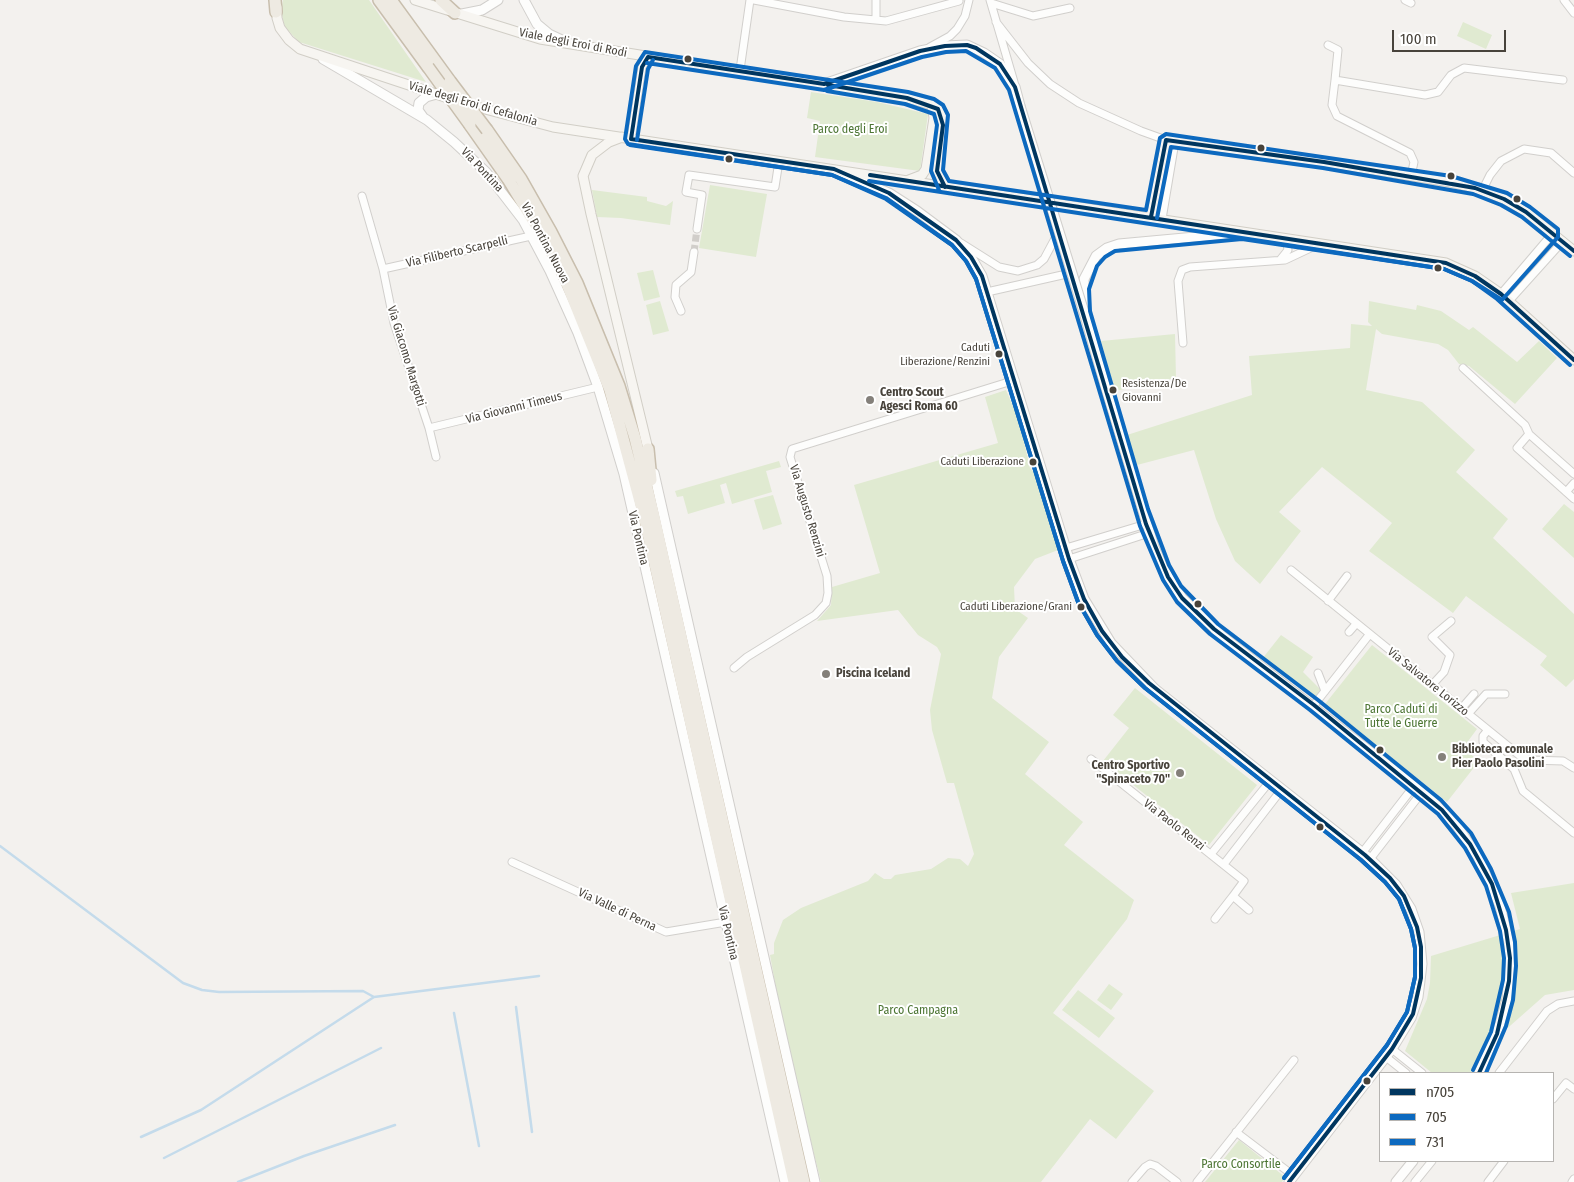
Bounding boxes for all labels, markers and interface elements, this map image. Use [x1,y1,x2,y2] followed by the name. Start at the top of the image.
[1394,20,1508,52] scale bar
[518,25,628,61] street label: Viale degli Eroi di Rodi
[1400,30,1437,48] text: 100 m
[683,54,693,64] unlabelled marker
[407,79,539,129] street label: Viale degli Eroi di Cefalonia
[812,123,888,137] park label: Parco degli Eroi
[1256,143,1266,153] unlabelled marker
[458,145,506,195] street label: Via Pontina
[724,154,734,164] unlabelled marker
[1446,171,1456,181] unlabelled marker
[1512,194,1522,204] unlabelled marker
[518,200,572,286] street label: Via Pontina Nuova
[405,233,509,271] street label: Via Filiberto Scarpelli
[1433,263,1443,273] unlabelled marker
[384,304,428,408] street label: Via Giacomo Margotti
[900,341,990,367] place label: Caduti Liberazione/Renzini
[994,349,1004,359] marker: Caduti Liberazione/Renzini
[1122,377,1187,403] place label: Resistenza/De Giovanni
[1108,385,1118,395] marker: Resistenza/De Giovanni
[880,386,958,414] place label: Centro Scout Agesci Roma 60
[464,389,564,427] street label: Via Giovanni Timeus
[864,394,876,406] marker: Centro Scout Agesci Roma 60
[941,455,1024,469] place label: Caduti Liberazione
[1028,457,1038,467] marker: Caduti Liberazione
[786,463,828,559] street label: Via Augusto Renzini
[625,509,651,567] street label: Via Pontina
[1193,599,1203,609] unlabelled marker
[960,600,1072,614] place label: Caduti Liberazione/Grani
[1076,602,1086,612] marker: Caduti Liberazione/Grani
[1384,645,1472,719] street label: Via Salvatore Lorizzo
[836,667,910,681] place label: Piscina Iceland
[820,668,832,680] marker: Piscina Iceland
[1364,703,1438,731] park label: Parco Caduti di Tutte le Guerre
[1452,743,1553,771] place label: Biblioteca comunale Pier Paolo Pasolini
[1375,745,1385,755] unlabelled marker
[1436,751,1448,763] marker: Biblioteca comunale Pier Paolo Pasolini
[1092,759,1170,787] place label: Centro Sportivo "Spinaceto 70"
[1174,767,1186,779] marker: Centro Sportivo "Spinaceto 70"
[1140,796,1208,854] street label: Via Paolo Renzi
[1315,822,1325,832] unlabelled marker
[576,886,658,934] street label: Via Valle di Perna
[715,904,741,962] street label: Via Pontina
[878,1004,958,1018] park label: Parco Campagna
[1379,1072,1554,1162] legend
[1362,1076,1372,1086] unlabelled marker
[1426,1083,1454,1101] text: n705
[1426,1108,1447,1126] text: 705
[1426,1133,1444,1151] text: 731
[1201,1158,1281,1172] park label: Parco Consortile

